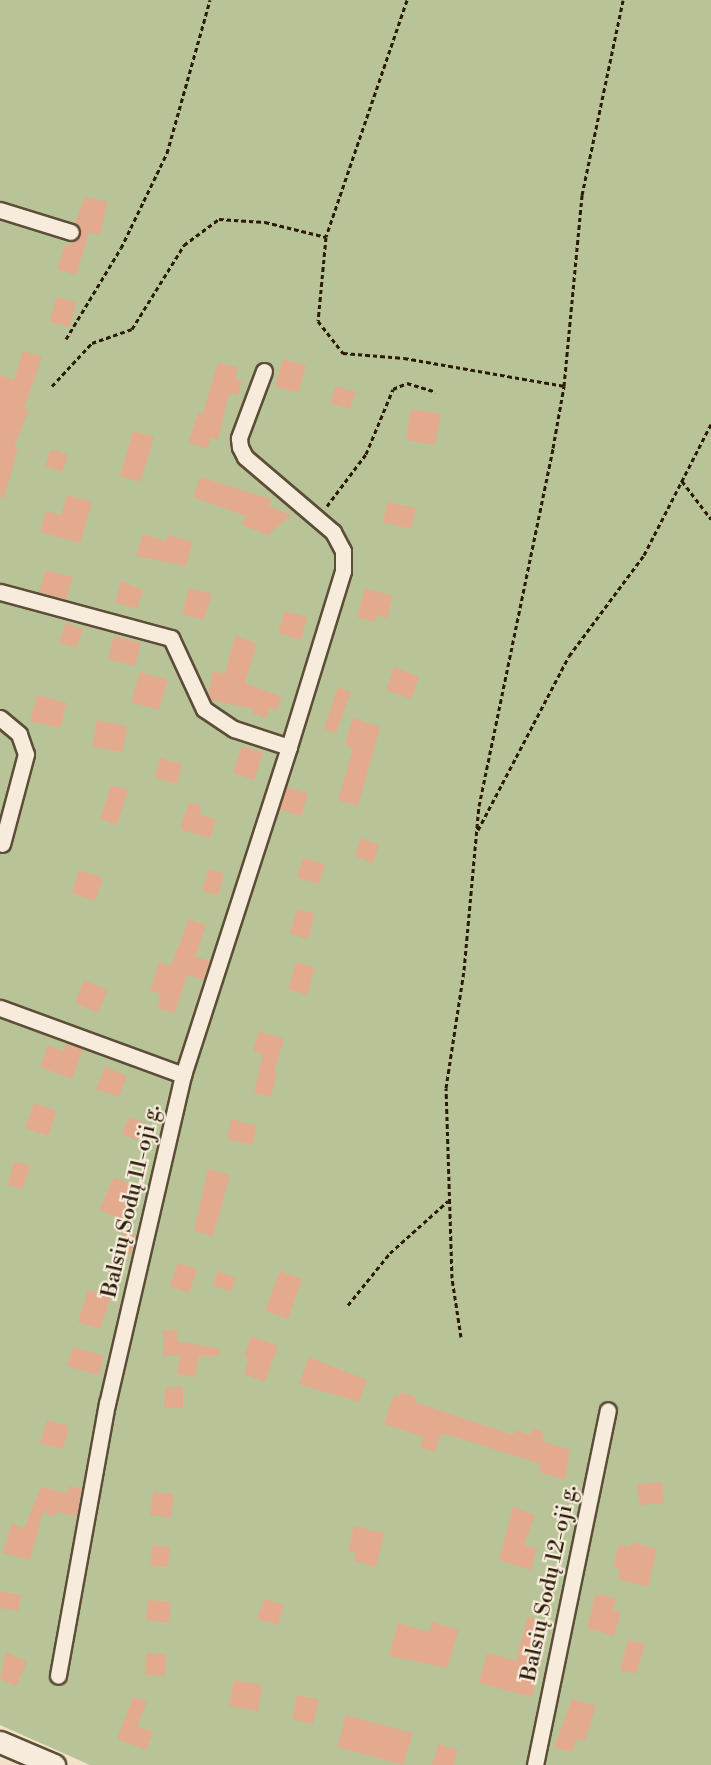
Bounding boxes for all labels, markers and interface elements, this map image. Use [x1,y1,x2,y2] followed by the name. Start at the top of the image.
[96,1102,166,1300] street label: Balsių Sodų 11-oji g.
[515,1482,583,1684] street label: Balsių Sodų 12-oji g.

